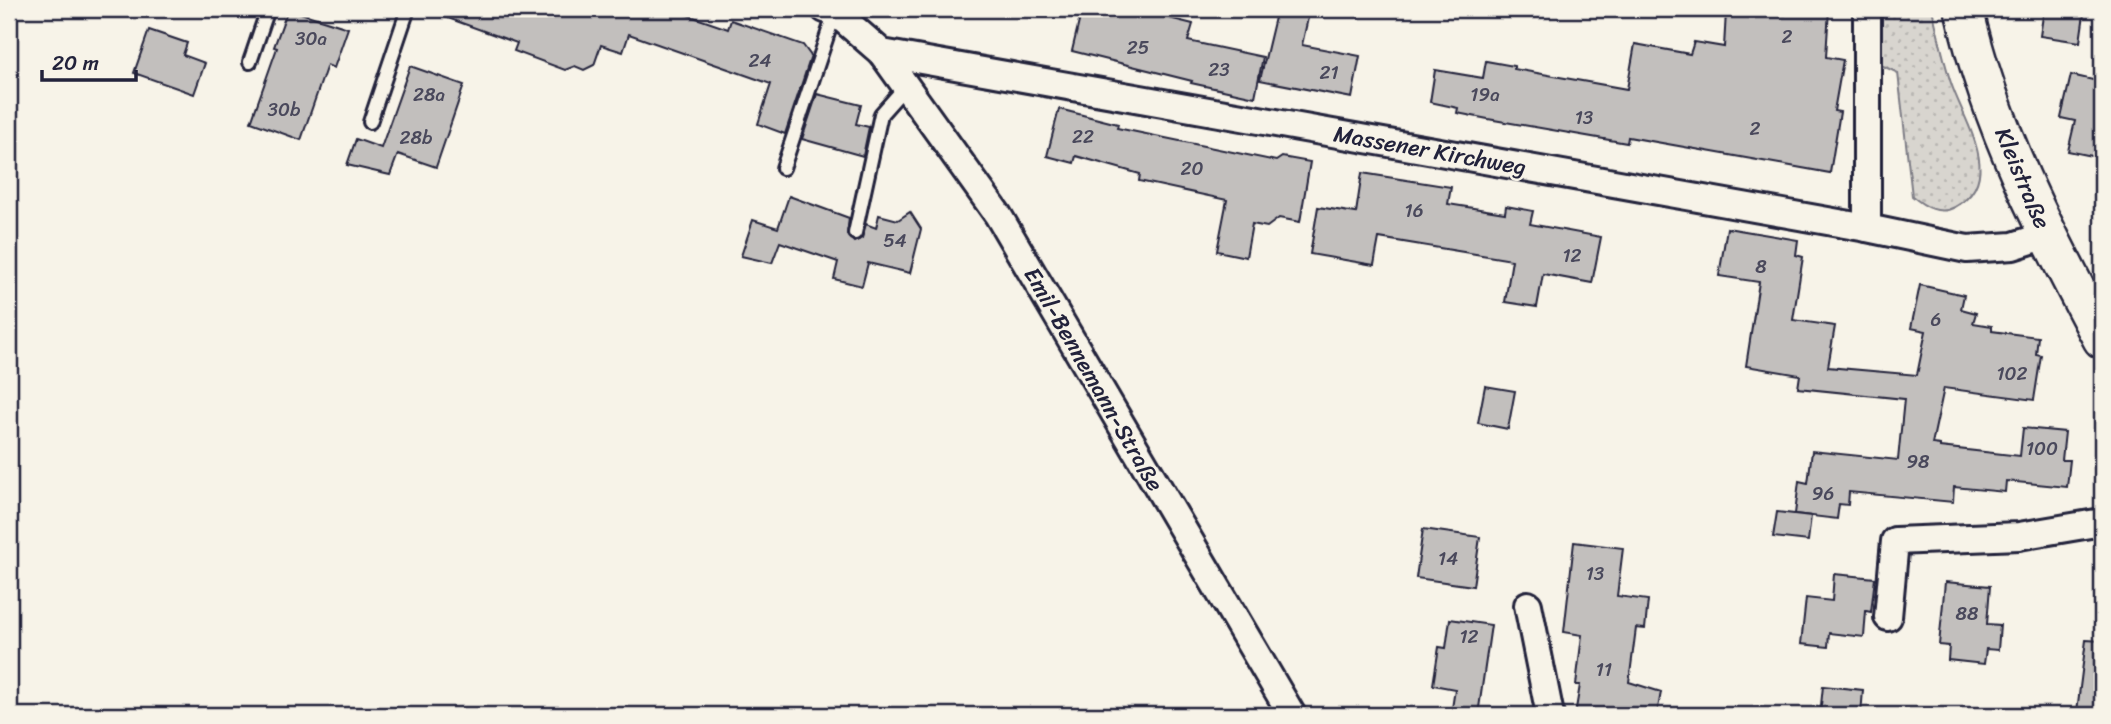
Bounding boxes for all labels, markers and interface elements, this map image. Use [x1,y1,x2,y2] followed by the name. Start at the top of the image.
[1782,20,1793,53] house number: 2
[295,22,327,55] house number: 30a
[1127,31,1150,64] house number: 25
[42,38,136,82] scale bar
[52,44,99,82] text: 20 m
[749,44,772,77] house number: 24
[1208,53,1230,86] house number: 23
[1319,56,1339,89] house number: 21
[413,78,445,111] house number: 28a
[1470,78,1500,111] house number: 19a
[268,93,300,126] house number: 30b
[1575,101,1594,134] house number: 13
[1750,112,1761,145] house number: 2
[1330,113,1529,188] street label: Massener Kirchweg
[1072,120,1094,153] house number: 22
[400,121,432,154] house number: 28b
[1983,121,2062,236] street label: Kleistraße
[1181,152,1203,185] house number: 20
[1405,194,1423,227] house number: 16
[883,224,907,257] house number: 54
[1562,239,1582,272] house number: 12
[1755,250,1767,283] house number: 8
[1012,259,1175,500] street label: Emil-Bennemann-Straße
[1931,303,1941,336] house number: 6
[1996,357,2028,390] house number: 102
[2026,432,2058,465] house number: 100
[1906,445,1930,478] house number: 98
[1812,477,1834,510] house number: 96
[1438,542,1458,575] house number: 14
[1586,557,1605,590] house number: 13
[1956,597,1979,630] house number: 88
[1459,620,1479,653] house number: 12
[1596,653,1612,686] house number: 11

